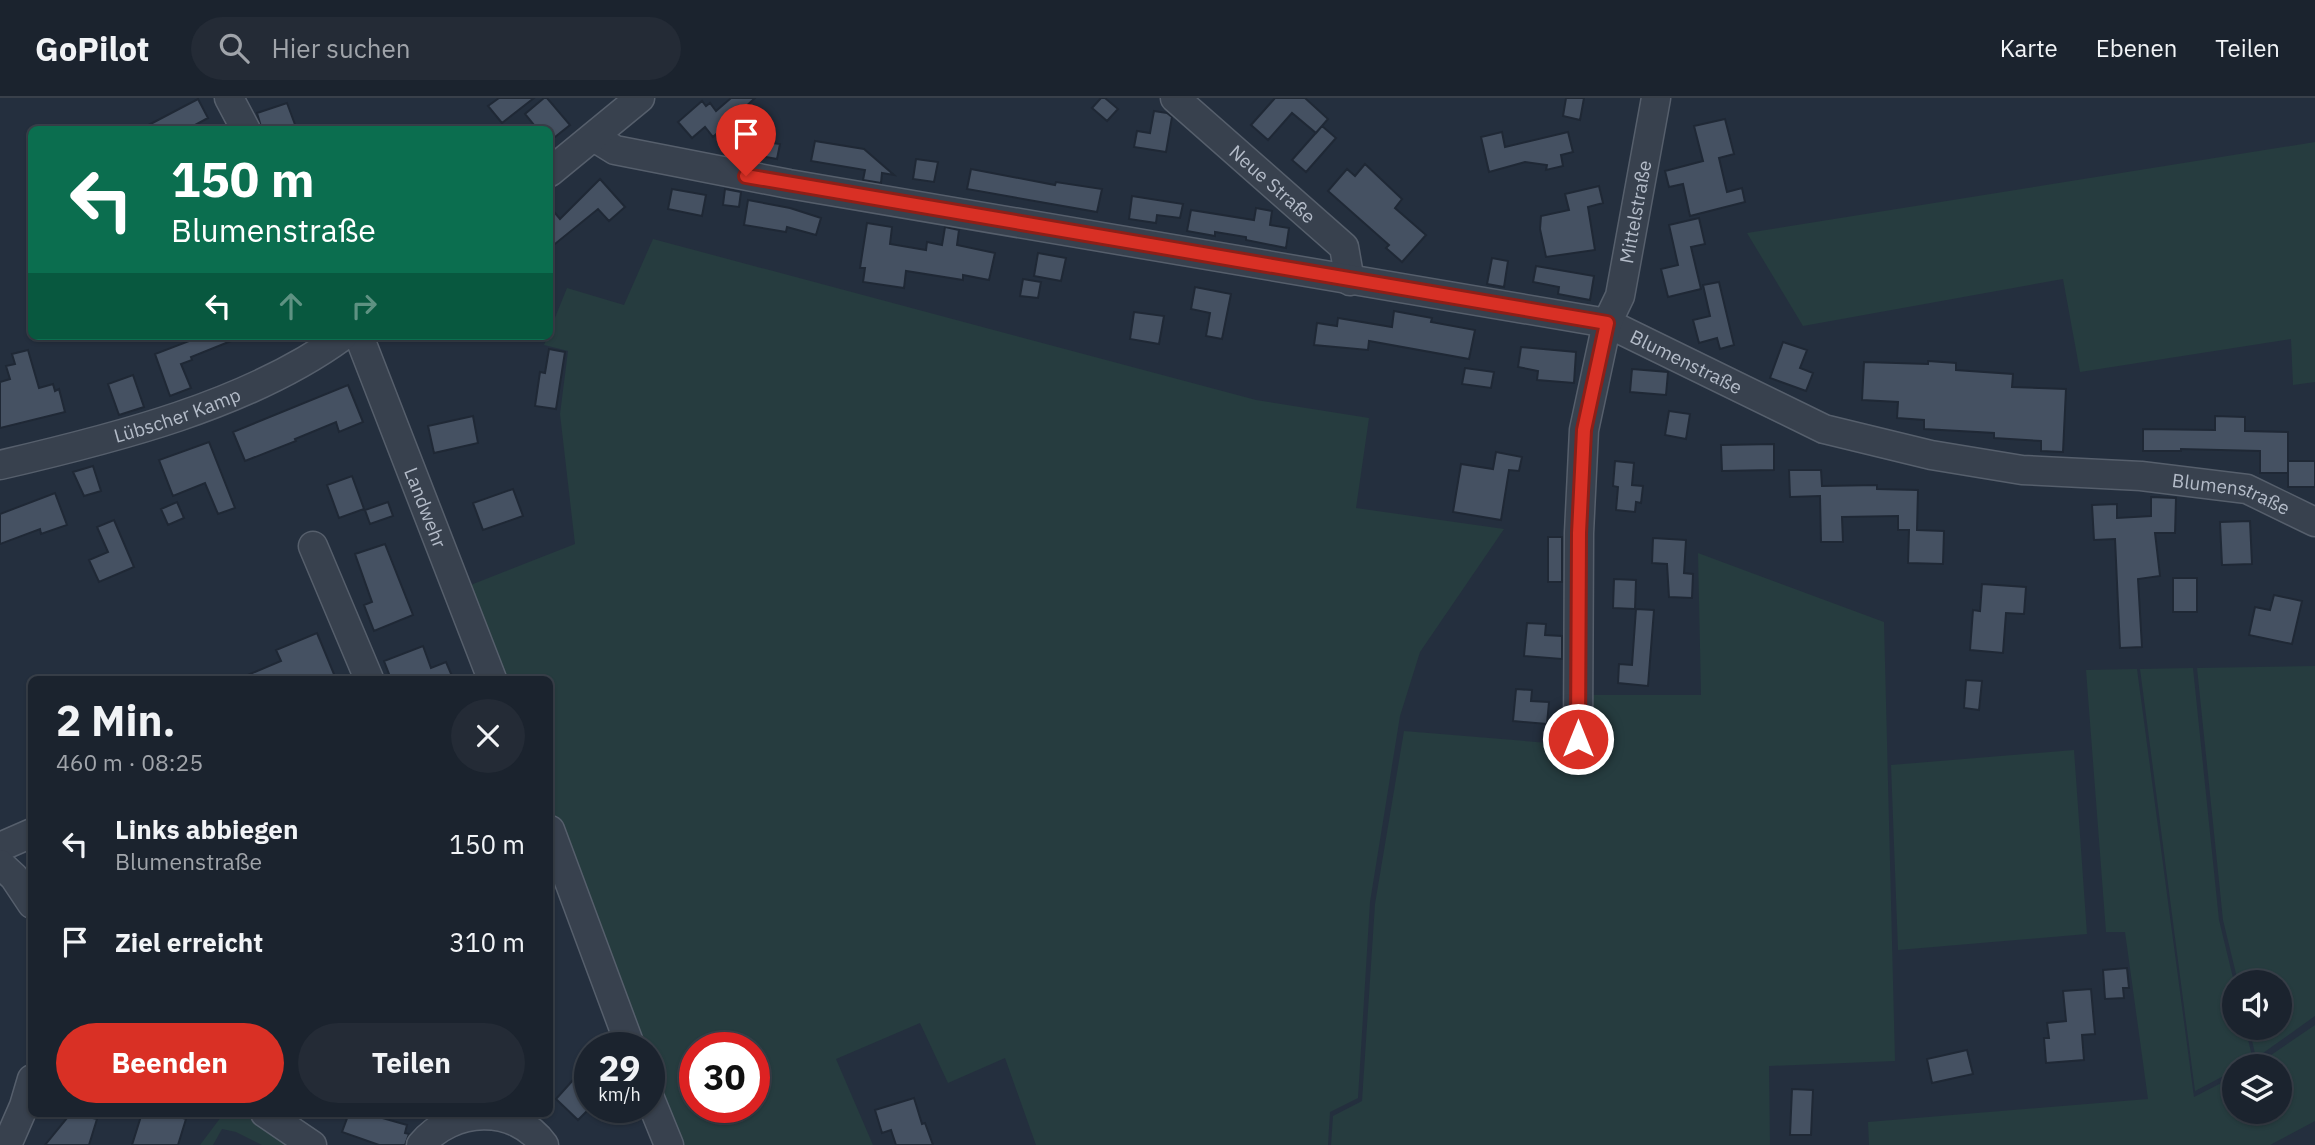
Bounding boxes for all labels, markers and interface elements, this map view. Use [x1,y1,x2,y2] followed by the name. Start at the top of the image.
[191,17,681,80] search box
[35,27,149,70] text: GoPilot
[215,29,253,67] icon: search
[271,31,411,65] text: Hier suchen
[2000,32,2058,64] text: Karte
[2096,32,2177,64] text: Ebenen
[2215,32,2280,64] text: Teilen
[716,104,776,176] pin
[727,115,765,153] icon: arrive
[1224,140,1321,228] street label: Neue Straße
[171,147,315,210] text: 150 m
[56,154,147,245] icon: left
[1614,158,1656,265] street label: Mittelstraße
[171,209,376,251] text: Blumenstraße
[199,287,237,325] icon: left
[272,287,310,325] icon: ahead
[345,287,383,325] icon: right
[1626,324,1746,399] street label: Blumenstraße
[111,382,244,448] street label: Lübscher Kamp
[399,464,452,551] street label: Landwehr
[2171,468,2294,520] street label: Blumenstraße
[56,693,176,748] text: 2 Min.
[451,699,525,773] button: close
[1541,702,1615,776] position arrow
[56,747,203,777] text: 460 m · 08:25
[115,812,298,846] text: Links abbiegen
[56,825,94,863] icon: left
[449,827,525,861] text: 150 m
[115,846,262,876] text: Blumenstraße
[56,923,94,961] icon: arrive
[115,925,263,959] text: Ziel erreicht
[449,925,525,959] text: 310 m
[2222,970,2292,1124] map controls
[2222,970,2292,1040] button: sound
[56,1023,284,1103] button: Beenden
[298,1023,525,1103] button: Teilen
[679,1032,770,1123] speed limit sign: 30
[598,1045,641,1091] text: 29
[2222,1054,2292,1124] button: layers
[598,1083,641,1106] text: km/h

